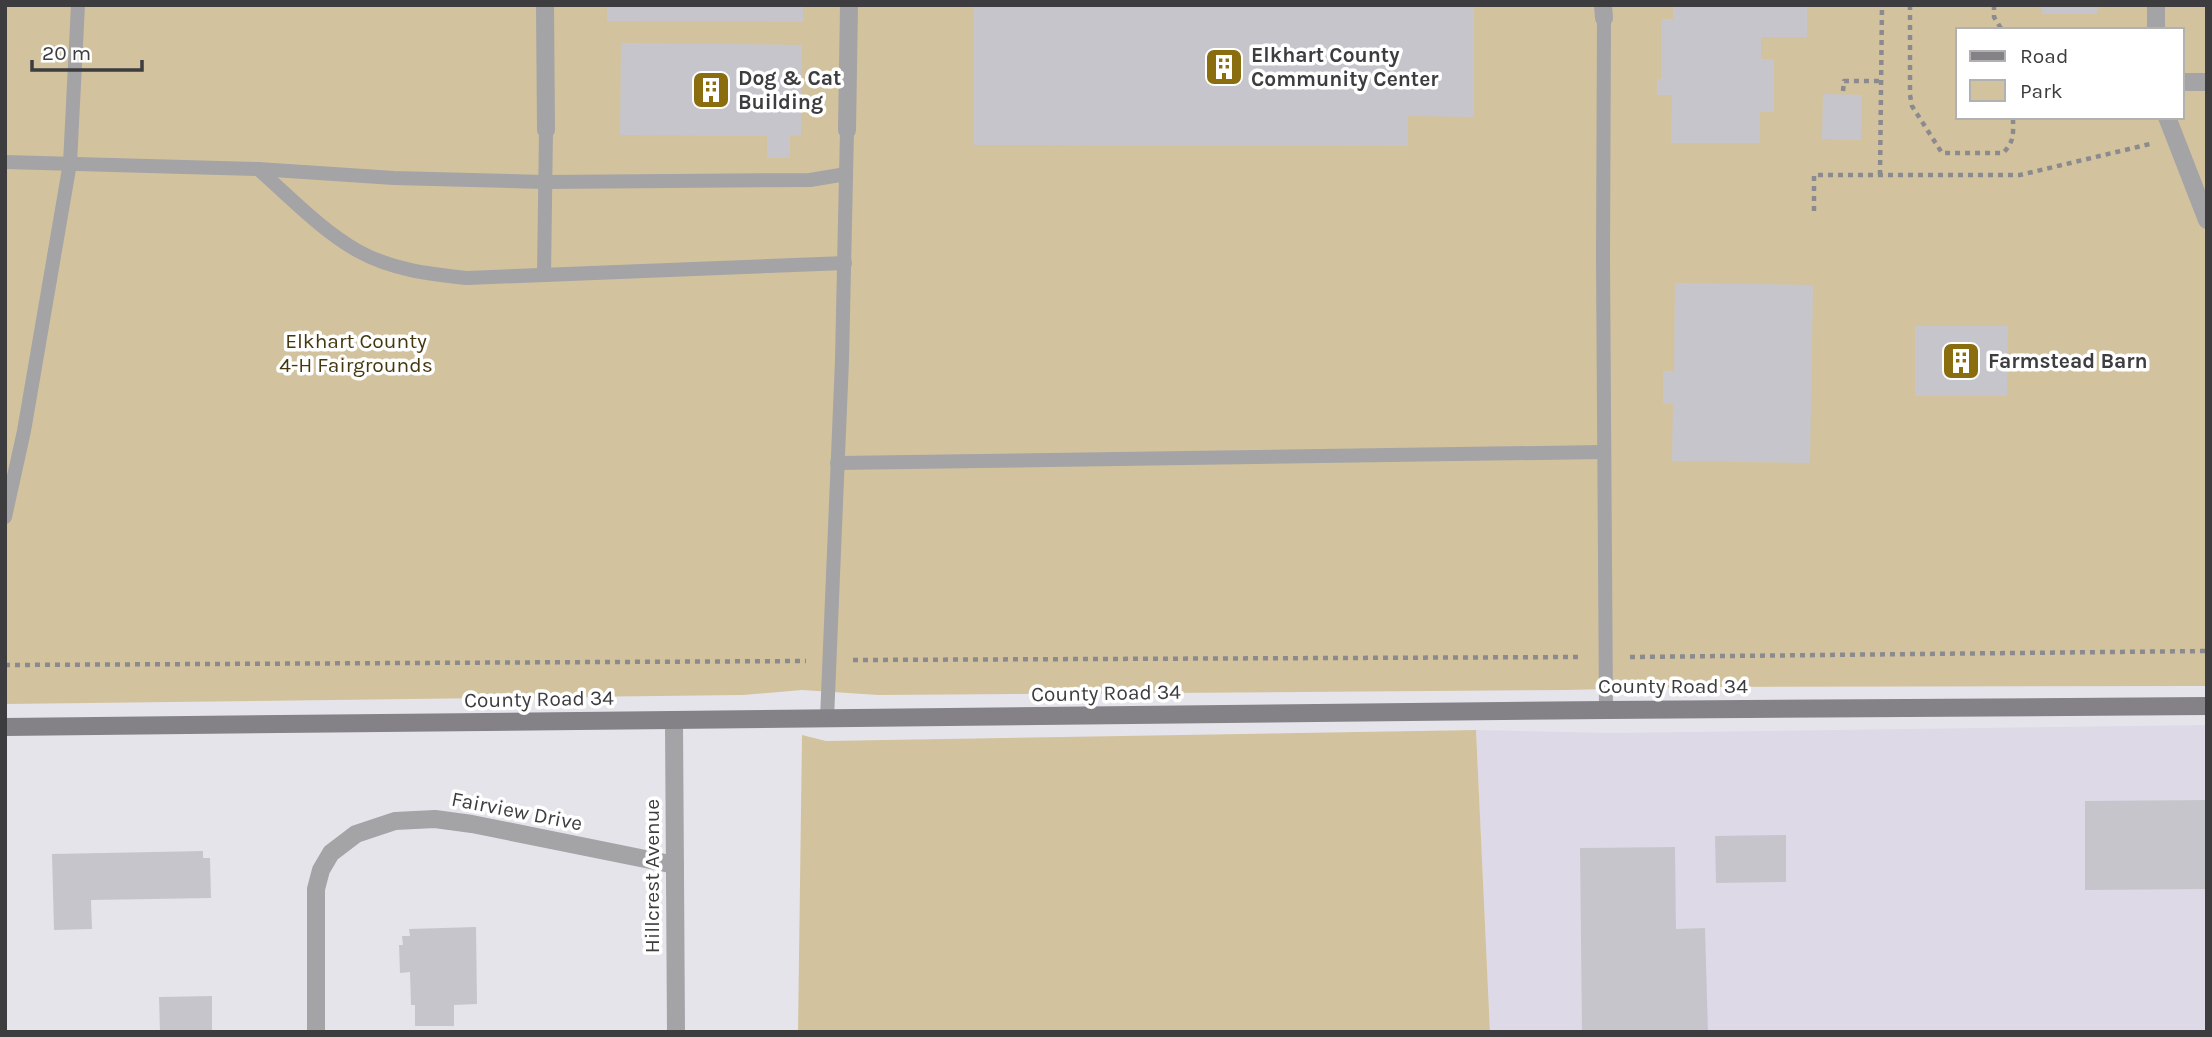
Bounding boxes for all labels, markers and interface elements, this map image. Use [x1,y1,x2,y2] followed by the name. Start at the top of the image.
[32,28,142,72] scale bar
[1956,28,2184,119] legend
[42,41,91,65] text: 20 m
[1251,43,1439,91] place label: Elkhart County Community Center
[2020,44,2068,68] text: Road
[1203,46,1245,88] building icon: Elkhart County Community Center
[738,66,841,114] place label: Dog & Cat Building
[690,69,732,111] building icon: Dog & Cat Building
[2020,79,2063,103] text: Park
[279,329,433,377] park label: Elkhart County 4-H Fairgrounds
[1940,340,1982,382] building icon: Farmstead Barn
[1988,349,2148,373] place label: Farmstead Barn
[1598,674,1748,698] street label: County Road 34
[1031,680,1181,706] street label: County Road 34
[464,686,614,712] street label: County Road 34
[450,787,584,835] street label: Fairview Drive
[640,799,664,953] street label: Hillcrest Avenue

